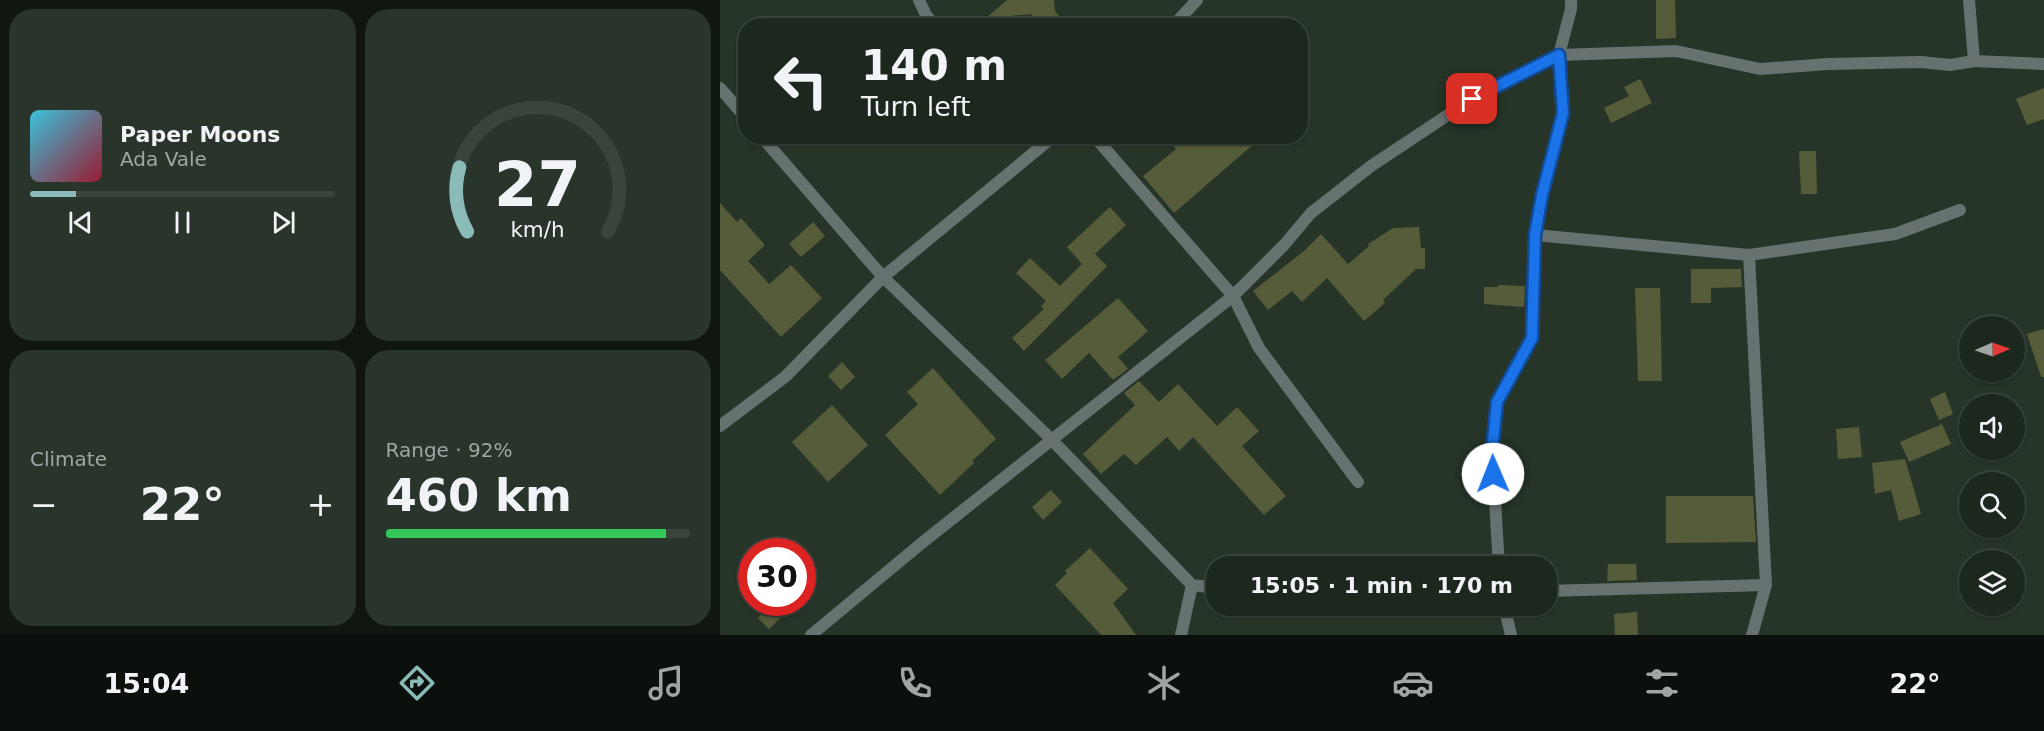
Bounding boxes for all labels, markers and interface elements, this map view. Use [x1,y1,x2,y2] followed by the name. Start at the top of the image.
[861,41,1007,90] text: 140 m
[762,42,840,120] icon: left
[1446,73,1497,124] pin
[1455,82,1488,115] icon: arrive
[861,91,971,122] text: Turn left
[120,122,280,147] text: Paper Moons
[120,147,207,171] text: Ada Vale
[494,148,581,221] text: 27
[64,206,97,239] icon: previous
[166,206,199,239] icon: pause
[267,206,300,239] icon: next
[511,217,565,242] text: km/h
[1959,316,2025,382] north arrow
[1959,316,2025,616] map controls
[1959,394,2025,460] button: sound
[386,438,512,462] text: Range · 92%
[1461,442,1525,506] position arrow
[30,447,107,471] text: Climate
[386,469,572,522] text: 460 km
[1959,472,2025,538] button: search
[140,478,225,531] text: 22°
[30,485,58,524] text: −
[307,485,335,524] text: +
[738,538,816,616] speed limit sign: 30
[1959,550,2025,616] button: layers
[1250,573,1513,598] text: 15:05 · 1 min · 170 m
[396,662,438,704] icon: directions
[645,662,687,704] icon: music
[894,662,936,704] icon: phone
[1143,662,1185,704] icon: climate
[1392,662,1434,704] icon: car
[1641,662,1683,704] icon: filters
[103,668,189,699] text: 15:04
[1889,668,1940,699] text: 22°

